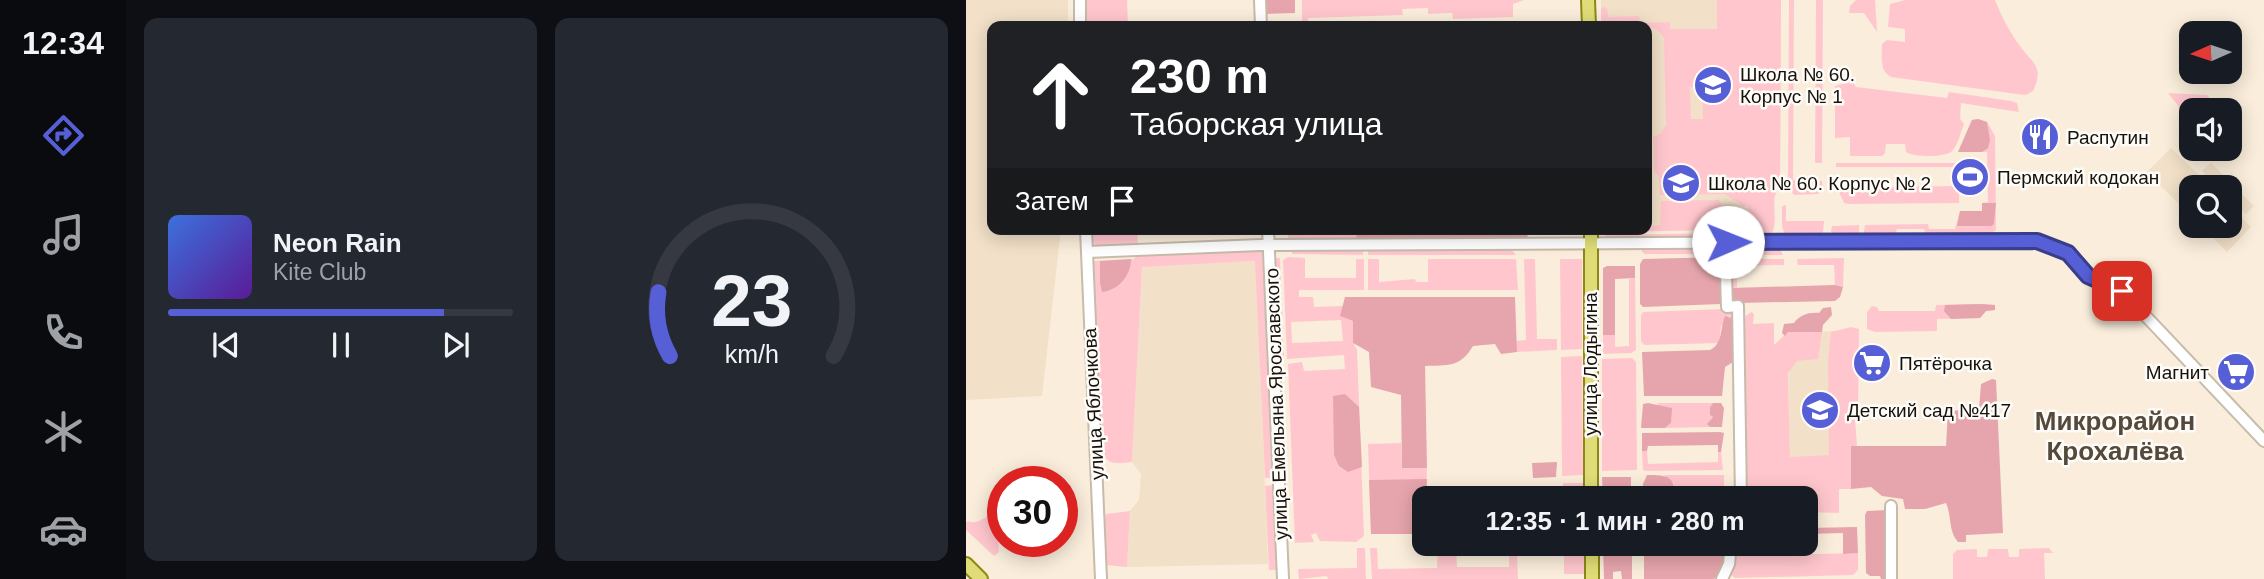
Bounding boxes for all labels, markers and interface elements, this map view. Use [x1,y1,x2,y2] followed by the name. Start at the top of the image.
[2179,21,2242,84] north arrow
[2179,21,2242,238] map controls
[22,25,104,61] text: 12:34
[1015,49,1106,140] icon: ahead
[1130,49,1269,103] text: 230 m
[1692,64,1734,106] school or university icon: Школа № 60. Корпус № 1
[1740,64,1855,107] place label: Школа № 60. Корпус № 1
[2179,98,2242,161] button: sound
[1130,106,1383,142] text: Таборская улица
[39,111,88,160] icon: directions
[2019,116,2061,158] restaurant icon: Распутин
[2067,127,2149,148] place label: Распутин
[1949,156,1991,198] sports icon: Пермский кодокан
[1660,162,1702,204] school or university icon: Школа № 60. Корпус № 2
[1997,167,2159,188] place label: Пермский кодокан
[1708,173,1931,194] place label: Школа № 60. Корпус № 2
[2179,175,2242,238] button: search
[1103,182,1141,220] icon: arrive
[1015,186,1089,216] text: Затем
[1691,205,1765,279] position arrow
[39,210,88,259] icon: music
[273,228,402,258] text: Neon Rain
[273,259,366,285] text: Kite Club
[711,260,792,341] text: 23
[2092,261,2152,321] pin
[1261,268,1292,540] street label: улица Емельяна Ярославского
[2103,272,2141,310] icon: arrive
[1580,292,1601,436] street label: улица Лодыгина
[39,308,88,357] icon: phone
[207,326,245,364] icon: previous
[322,326,360,364] icon: pause
[437,326,475,364] icon: next
[1079,327,1108,480] street label: улица Яблочкова
[724,339,779,367] text: km/h
[1851,342,1893,384] supermarket icon: Пятёрочка
[2215,351,2257,393] supermarket icon: Магнит
[1899,353,1993,374] place label: Пятёрочка
[2146,362,2209,383] place label: Магнит
[1799,389,1841,431] school or university icon: Детский сад №417
[1847,400,2011,421] place label: Детский сад №417
[2035,406,2195,466] district label: Микрорайон Крохалёва
[39,407,88,456] icon: climate
[987,466,1078,557] speed limit sign: 30
[39,505,88,554] icon: car
[1485,506,1745,536] text: 12:35 · 1 мин · 280 m

